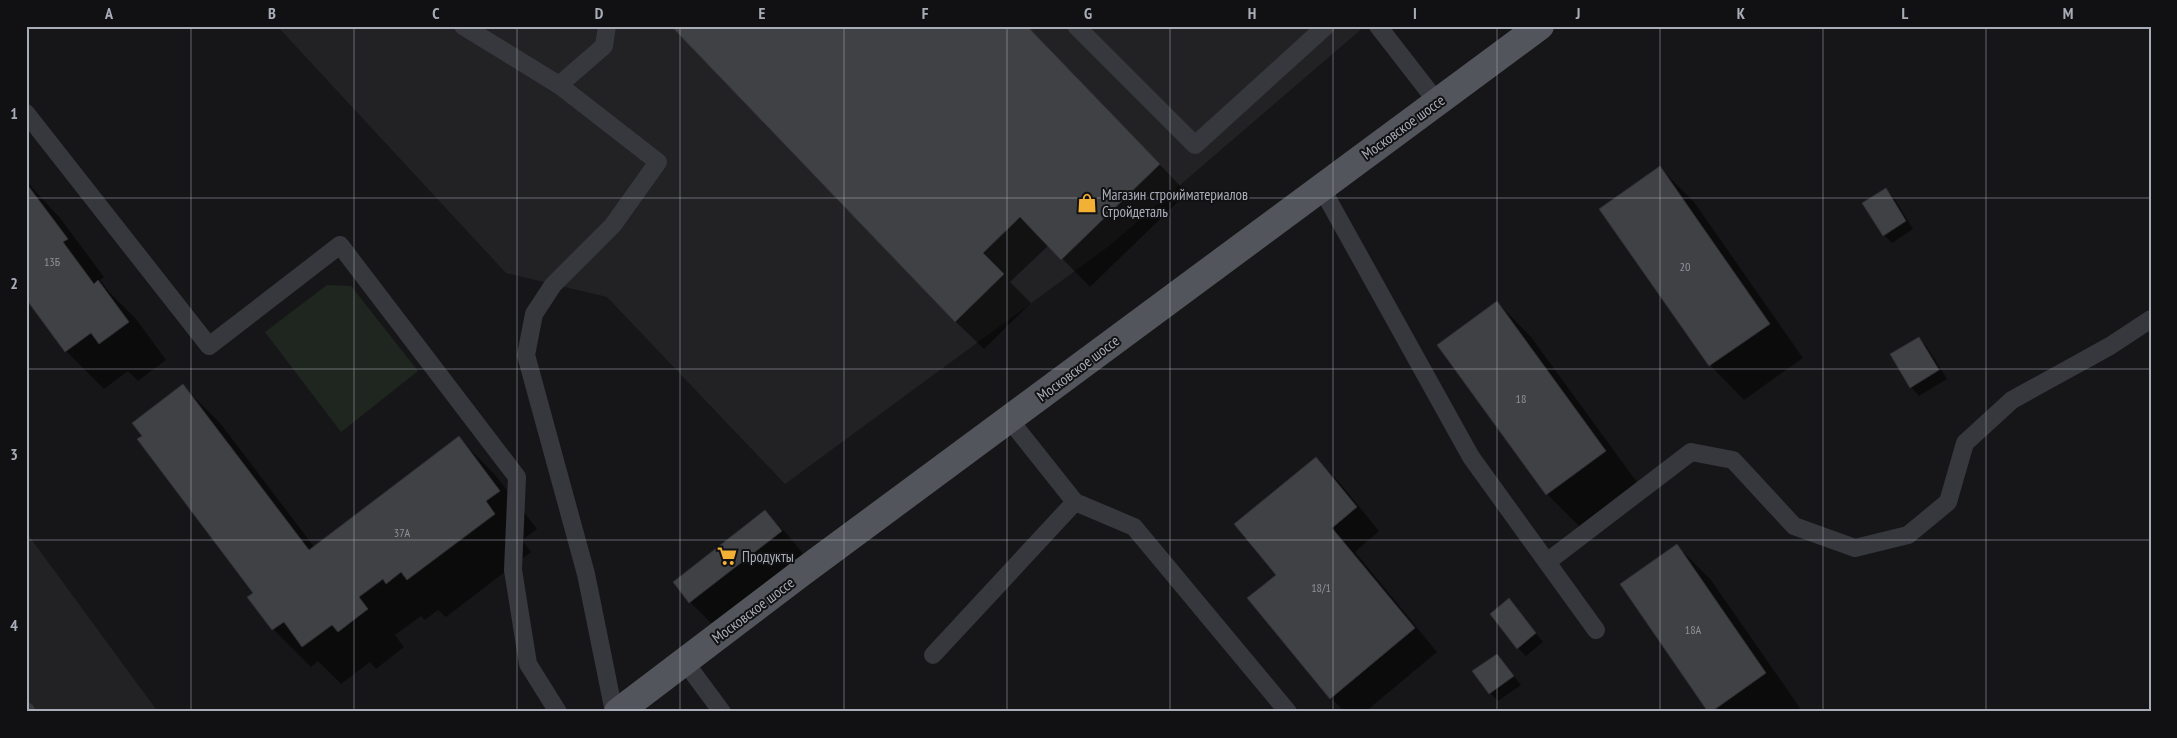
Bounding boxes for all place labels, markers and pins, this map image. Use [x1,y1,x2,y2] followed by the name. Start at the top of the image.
[1102,185,1248,221] place label: Магазин строийматериалов Стройдеталь
[1076,192,1098,214] shop icon: Магазин строийматериалов Стройдеталь
[716,545,738,567] supermarket icon: Продукты
[742,547,794,566] place label: Продукты

